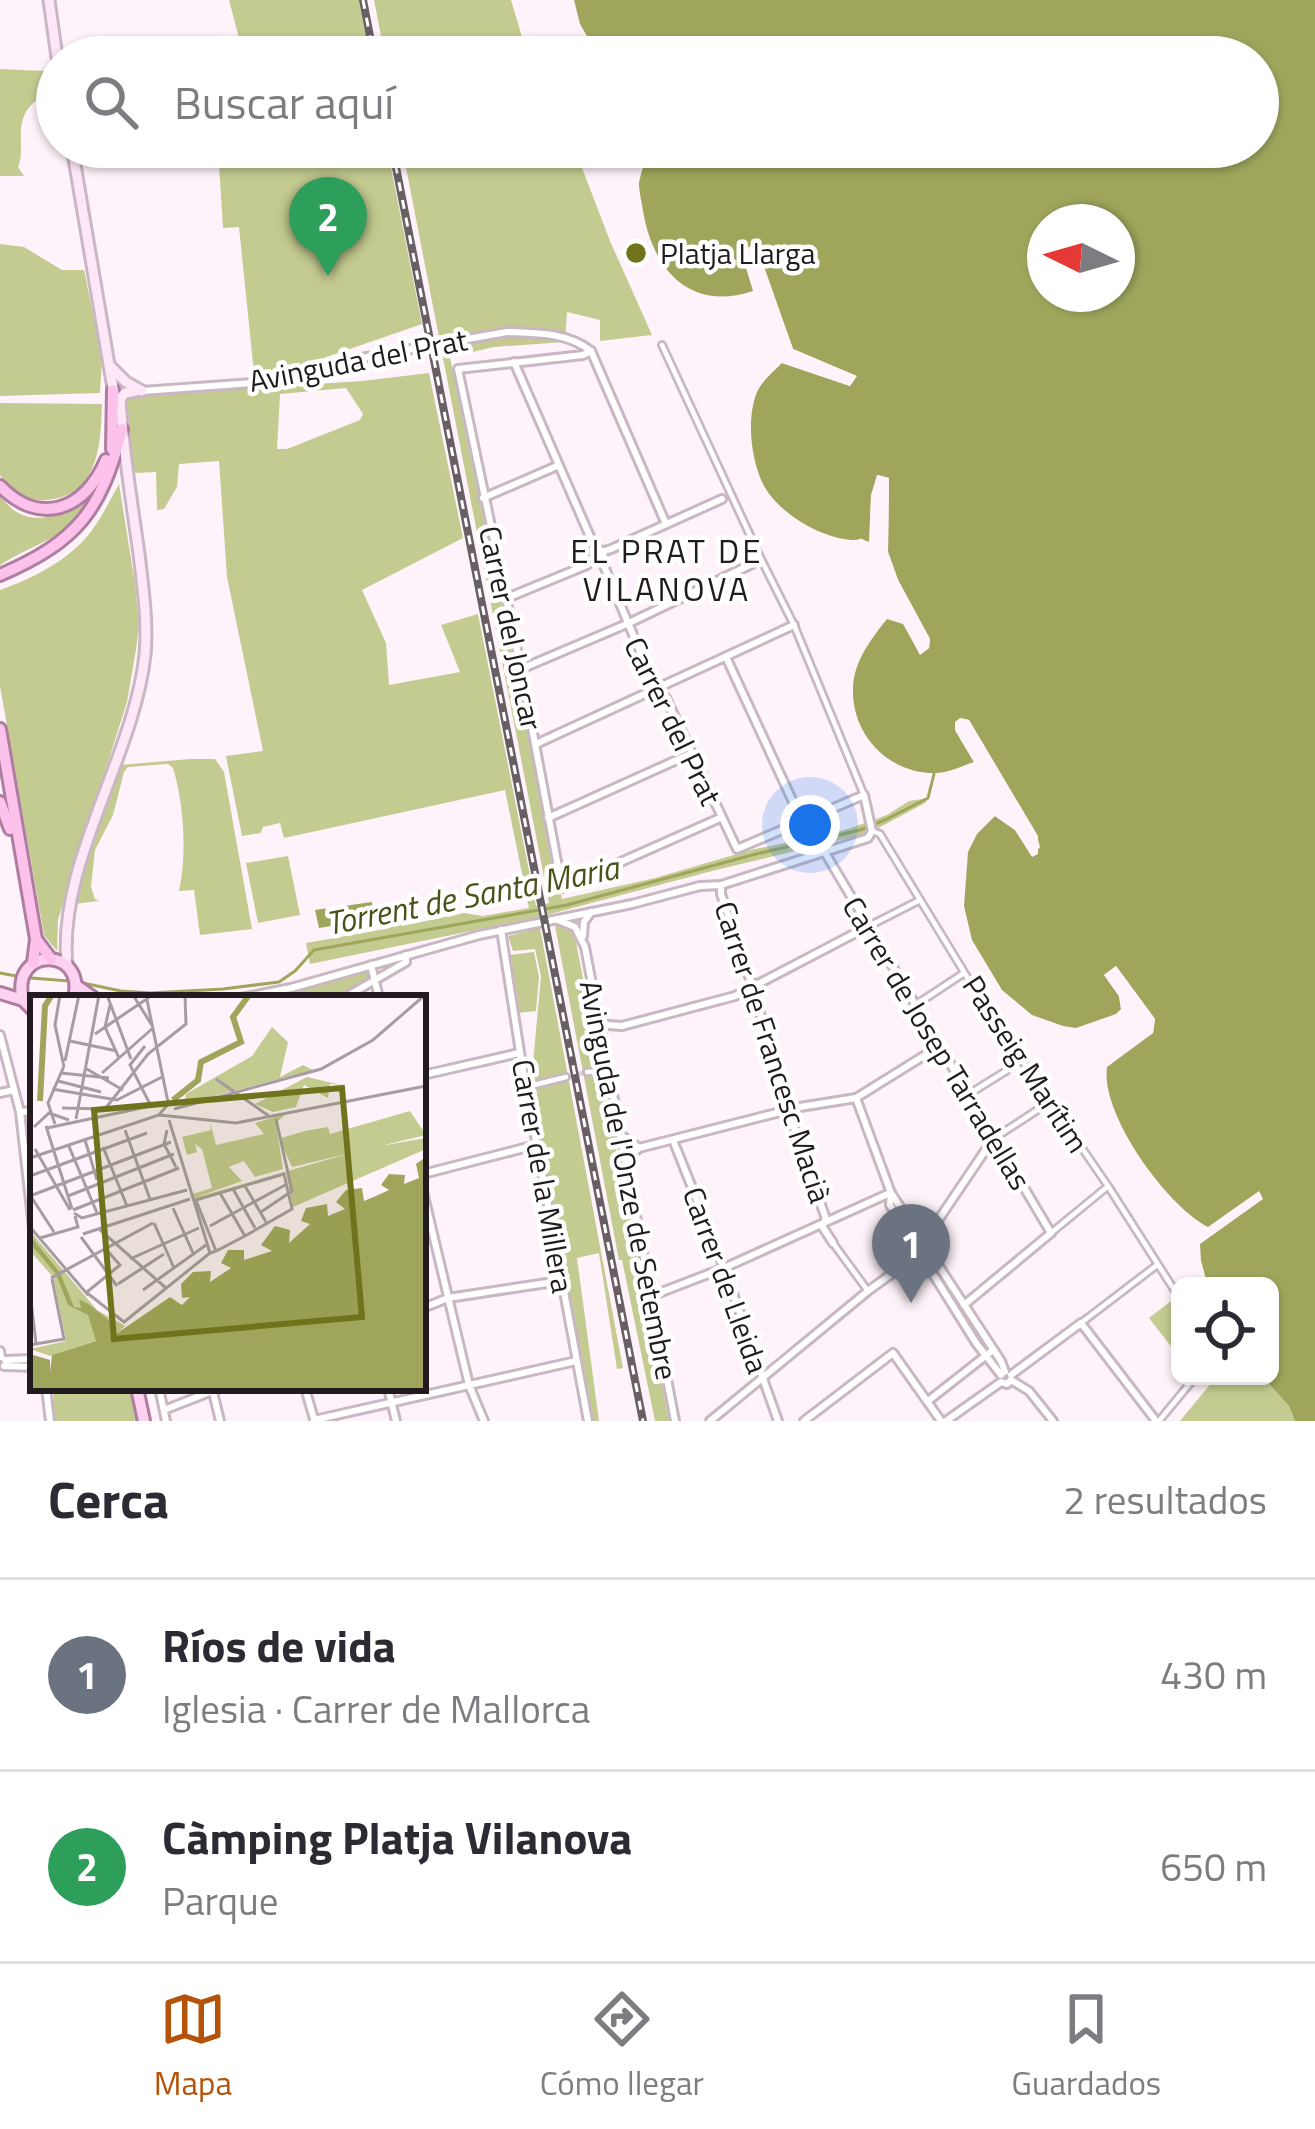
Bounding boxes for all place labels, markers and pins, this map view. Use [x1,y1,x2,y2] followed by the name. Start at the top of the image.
[289,177,367,276] pin: 2
[660,230,815,276] place label: Platja Llarga
[623,240,649,266] marker: Platja Llarga
[872,1204,950,1303] pin: 1

